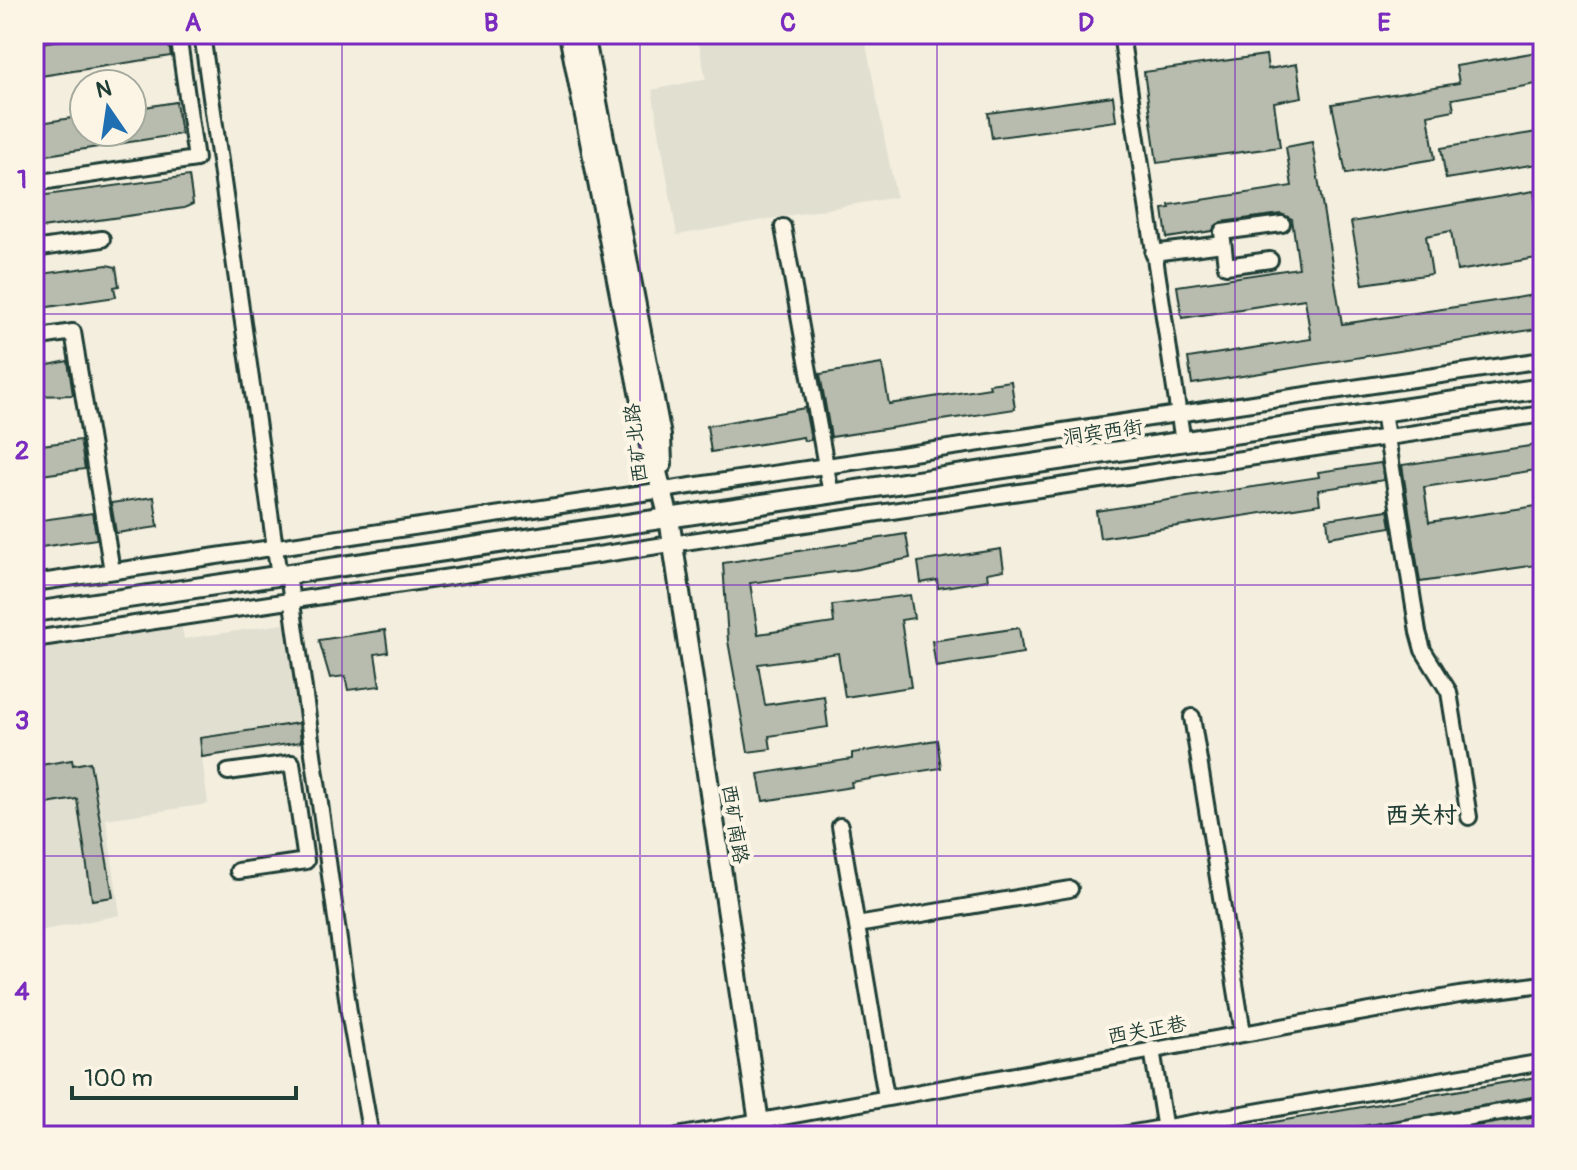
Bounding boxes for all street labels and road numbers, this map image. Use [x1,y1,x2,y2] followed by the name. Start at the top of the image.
[619,401,653,484] street label: 西矿北路
[1062,414,1144,450] street label: 洞宾西街
[716,783,754,866] street label: 西矿南路
[1105,1011,1190,1049] street label: 西关正巷

